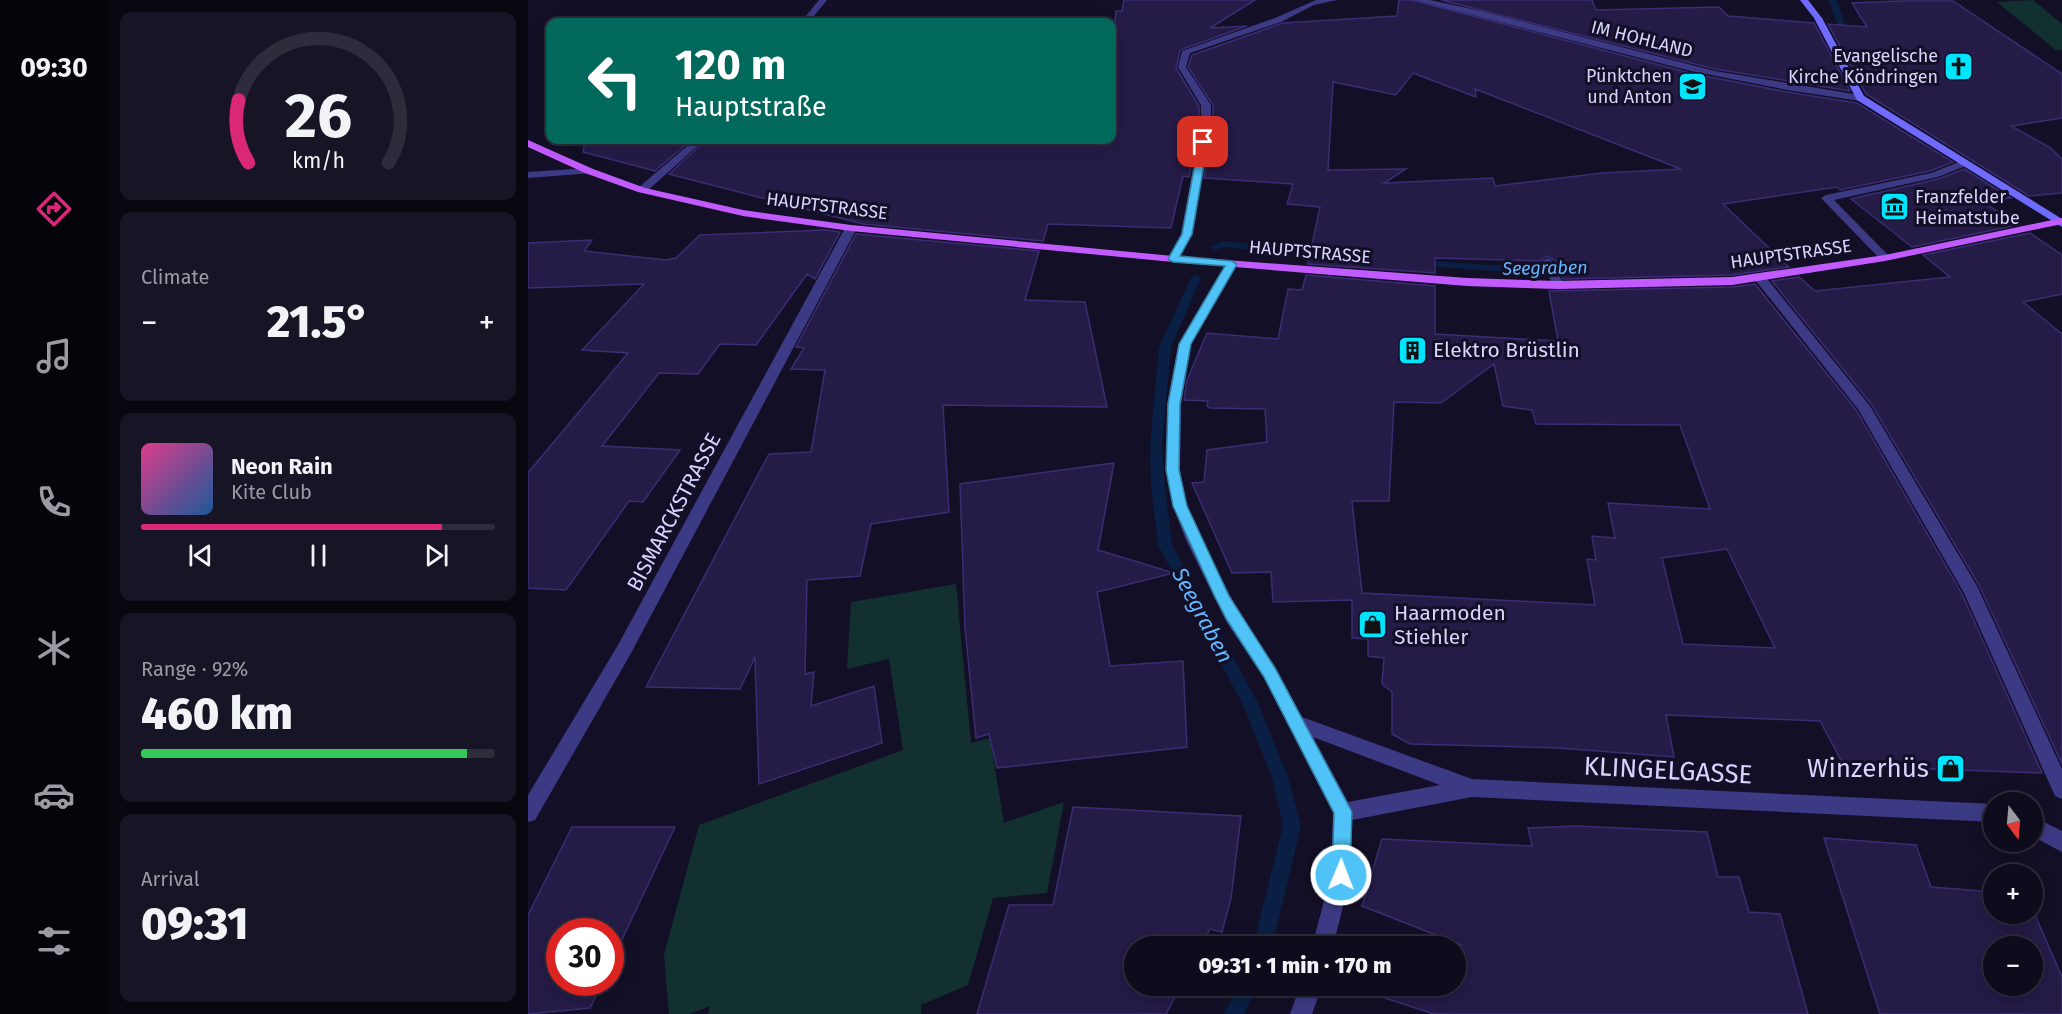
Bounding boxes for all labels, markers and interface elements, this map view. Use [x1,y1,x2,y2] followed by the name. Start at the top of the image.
[1589,16,1695,62] street label: IM HOHLAND
[675,40,786,90] text: 120 m
[576,42,654,120] icon: left
[1788,45,1938,88] place label: Evangelische Kirche Köndringen
[1943,50,1975,82] church icon: Evangelische Kirche Köndringen
[20,52,88,84] text: 09:30
[1586,65,1672,108] place label: Pünktchen und Anton
[1677,70,1709,102] school or university icon: Pünktchen und Anton
[284,79,352,154] text: 26
[675,91,827,123] text: Hauptstraße
[1177,116,1228,167] pin
[1186,125,1219,158] icon: arrive
[291,149,345,175] text: km/h
[1915,186,2020,229] place label: Franzfelder Heimatstube
[33,188,75,230] icon: directions
[765,188,889,224] street label: HAUPTSTRASSE
[1878,191,1910,223] museum icon: Franzfelder Heimatstube
[1729,235,1853,273] street label: HAUPTSTRASSE
[1248,236,1372,268] street label: HAUPTSTRASSE
[1501,256,1588,280] water label: Seegraben
[141,265,209,289] text: Climate
[267,295,369,349] text: 21.5°
[141,303,158,343] text: −
[479,303,495,343] text: +
[1396,334,1428,366] building icon: Elektro Brüstlin
[33,335,75,377] icon: music
[1433,337,1580,363] place label: Elektro Brüstlin
[621,428,727,596] street label: BISMARCKSTRASSE
[231,453,333,480] text: Neon Rain
[231,480,312,504] text: Kite Club
[33,481,75,523] icon: phone
[184,539,217,572] icon: previous
[302,539,335,572] icon: pause
[420,539,453,572] icon: next
[1166,562,1239,668] water label: Seegraben
[1394,600,1506,650] place label: Haarmoden Stiehler
[1357,609,1389,641] shop icon: Haarmoden Stiehler
[33,627,75,669] icon: climate
[141,657,248,681] text: Range · 92%
[141,687,293,741] text: 460 km
[1583,751,1753,790] street label: KLINGELGASSE
[1934,752,1966,784] shop icon: Winzerhüs
[1807,753,1929,784] place label: Winzerhüs
[33,774,75,816] icon: car
[1983,792,2043,852] north arrow
[1983,792,2043,996] map controls
[1309,843,1373,907] position arrow
[1983,864,2043,924] button: +
[141,867,200,891] text: Arrival
[141,897,249,951] text: 09:31
[546,918,624,996] speed limit sign: 30
[33,920,75,962] icon: filters
[1983,936,2043,996] button: −
[1198,952,1392,979] text: 09:31 · 1 min · 170 m

